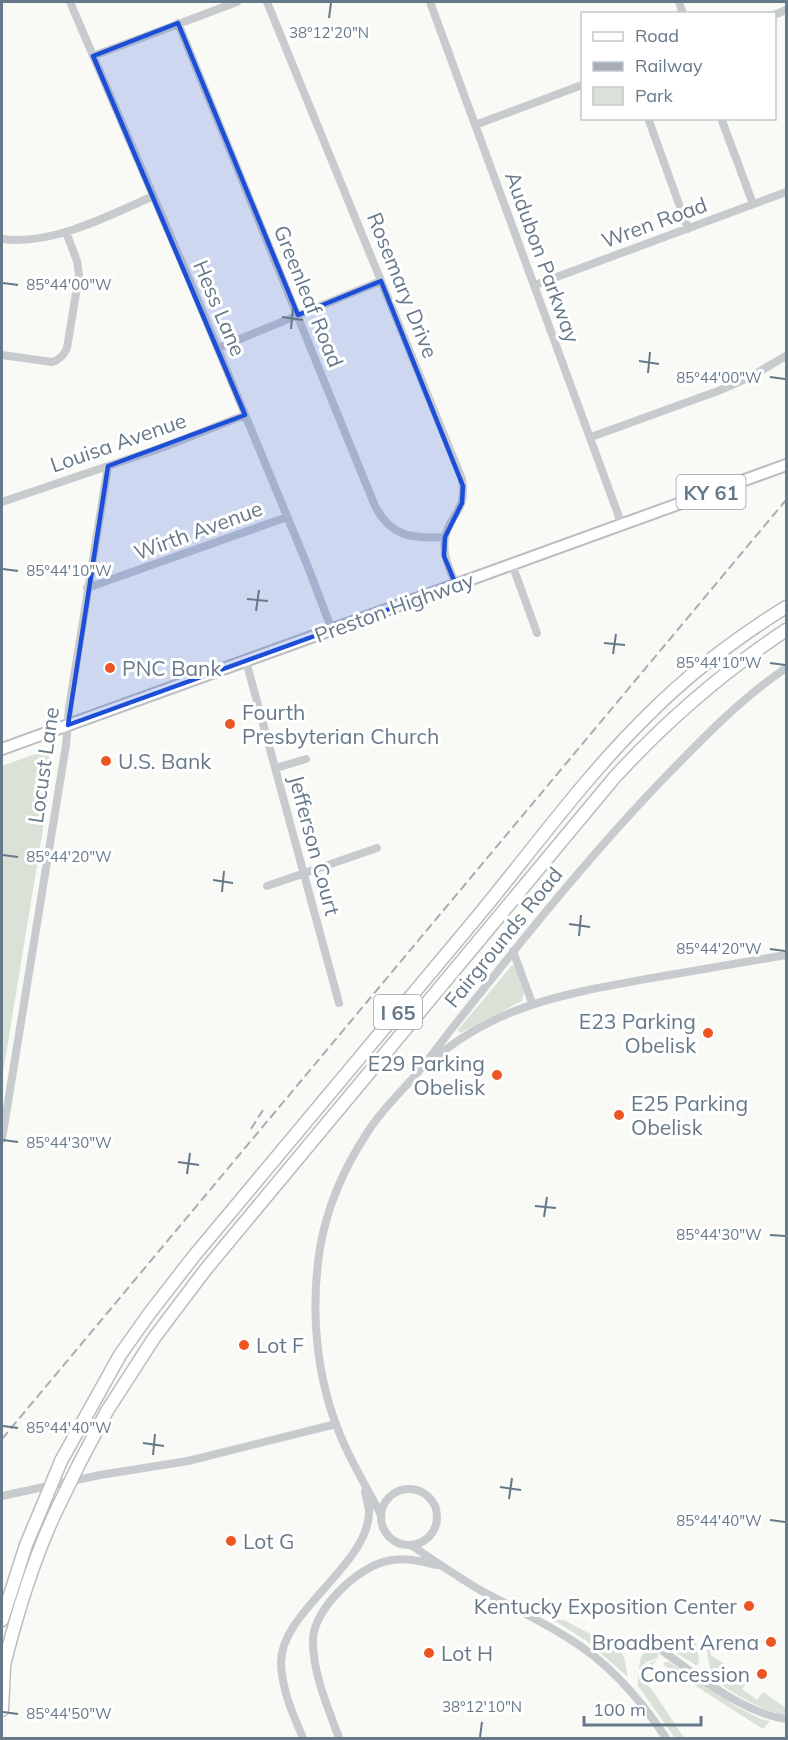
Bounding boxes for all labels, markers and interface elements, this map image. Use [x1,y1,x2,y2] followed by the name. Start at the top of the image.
[581,12,776,120] legend
[289,23,369,42] text: 38°12'20"N
[635,24,679,47] text: Road
[635,54,703,77] text: Railway
[635,84,674,107] text: Park
[500,168,586,346] street label: Audubon Parkway
[598,191,710,253] street label: Wren Road
[362,208,444,362] street label: Rosemary Drive
[269,221,349,371] street label: Greenleaf Road
[188,256,252,360] street label: Hess Lane
[26,275,112,294] text: 85°44'00"W
[676,368,762,387] text: 85°44'00"W
[47,407,189,477] street label: Louisa Avenue
[676,475,746,509] road number: KY 61
[130,495,266,565] street label: Wirth Avenue
[26,561,112,580] text: 85°44'10"W
[311,566,477,648] street label: Preston Highway
[676,653,762,672] text: 85°44'10"W
[122,655,221,681] place label: PNC Bank
[103,661,117,675] marker: PNC Bank
[242,699,439,749] place label: Fourth Presbyterian Church
[22,705,64,825] street label: Locust Lane
[223,717,237,731] marker: Fourth Presbyterian Church
[118,748,211,774] place label: U.S. Bank
[99,754,113,768] marker: U.S. Bank
[284,772,346,918] street label: Jefferson Court
[26,847,112,866] text: 85°44'20"W
[438,862,568,1012] street label: Fairgrounds Road
[676,939,762,958] text: 85°44'20"W
[374,995,422,1029] road number: I 65
[579,1008,696,1058] place label: E23 Parking Obelisk
[701,1026,715,1040] marker: E23 Parking Obelisk
[368,1050,485,1100] place label: E29 Parking Obelisk
[490,1068,504,1082] marker: E29 Parking Obelisk
[631,1090,748,1140] place label: E25 Parking Obelisk
[612,1108,626,1122] marker: E25 Parking Obelisk
[26,1133,112,1152] text: 85°44'30"W
[676,1225,762,1244] text: 85°44'30"W
[256,1332,304,1358] place label: Lot F
[237,1338,251,1352] marker: Lot F
[26,1418,112,1437] text: 85°44'40"W
[676,1511,762,1530] text: 85°44'40"W
[243,1528,294,1554] place label: Lot G
[224,1534,238,1548] marker: Lot G
[474,1593,737,1619] place label: Kentucky Exposition Center
[742,1599,756,1613] marker: Kentucky Exposition Center
[592,1629,759,1655] place label: Broadbent Arena
[764,1635,778,1649] marker: Broadbent Arena
[441,1640,493,1666] place label: Lot H
[422,1646,436,1660] marker: Lot H
[640,1661,750,1687] place label: Concession
[755,1667,769,1681] marker: Concession
[584,1689,701,1727] scale bar
[442,1697,522,1716] text: 38°12'10"N
[593,1698,646,1721] text: 100 m
[26,1704,112,1723] text: 85°44'50"W

